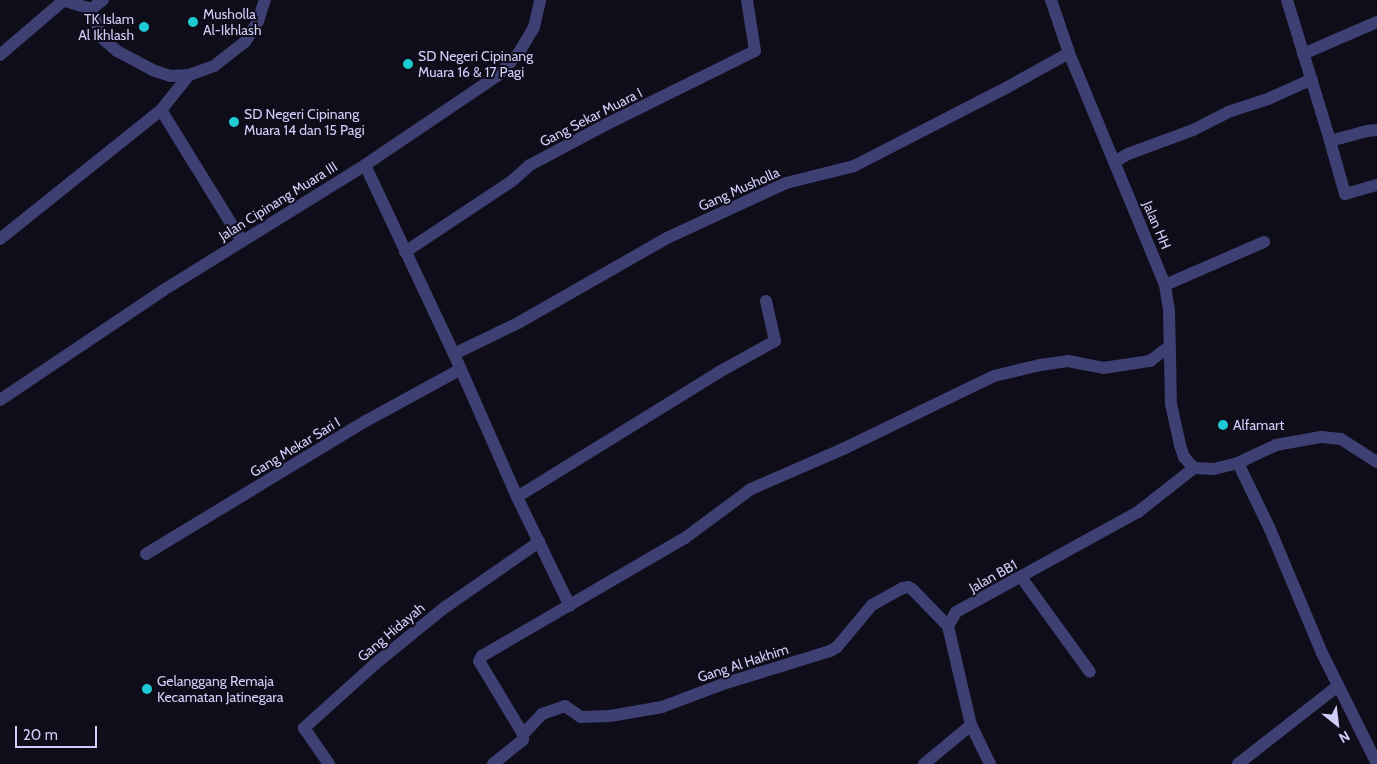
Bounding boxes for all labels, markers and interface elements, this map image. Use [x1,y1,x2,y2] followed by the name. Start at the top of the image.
[203,6,261,38] place label: Musholla Al-Ikhlash
[78,11,134,44] place label: TK Islam Al Ikhlash
[187,16,199,28] marker: Musholla Al-Ikhlash
[138,21,150,33] marker: TK Islam Al Ikhlash
[418,48,533,80] place label: SD Negeri Cipinang Muara 16 & 17 Pagi
[402,58,414,70] marker: SD Negeri Cipinang Muara 16 & 17 Pagi
[537,84,645,150] street label: Gang Sekar Muara I
[244,106,365,138] place label: SD Negeri Cipinang Muara 14 dan 15 Pagi
[228,116,240,128] marker: SD Negeri Cipinang Muara 14 dan 15 Pagi
[216,158,340,244] street label: Jalan Cipinang Muara III
[696,164,782,214] street label: Gang Musholla
[1139,198,1175,252] street label: Jalan HH
[247,414,343,480] street label: Gang Mekar Sari I
[1233,417,1284,433] place label: Alfamart
[1217,419,1229,431] marker: Alfamart
[966,556,1020,596] street label: Jalan BB1
[354,599,428,665] street label: Gang Hidayah
[695,640,791,686] street label: Gang Al Hakhim
[157,673,283,706] place label: Gelanggang Remaja Kecamatan Jatinegara
[141,683,153,695] marker: Gelanggang Remaja Kecamatan Jatinegara
[1312,699,1362,749] north arrow
[18,716,100,748] scale bar
[23,726,58,744] text: 20 m
[1336,727,1353,747] text: N

